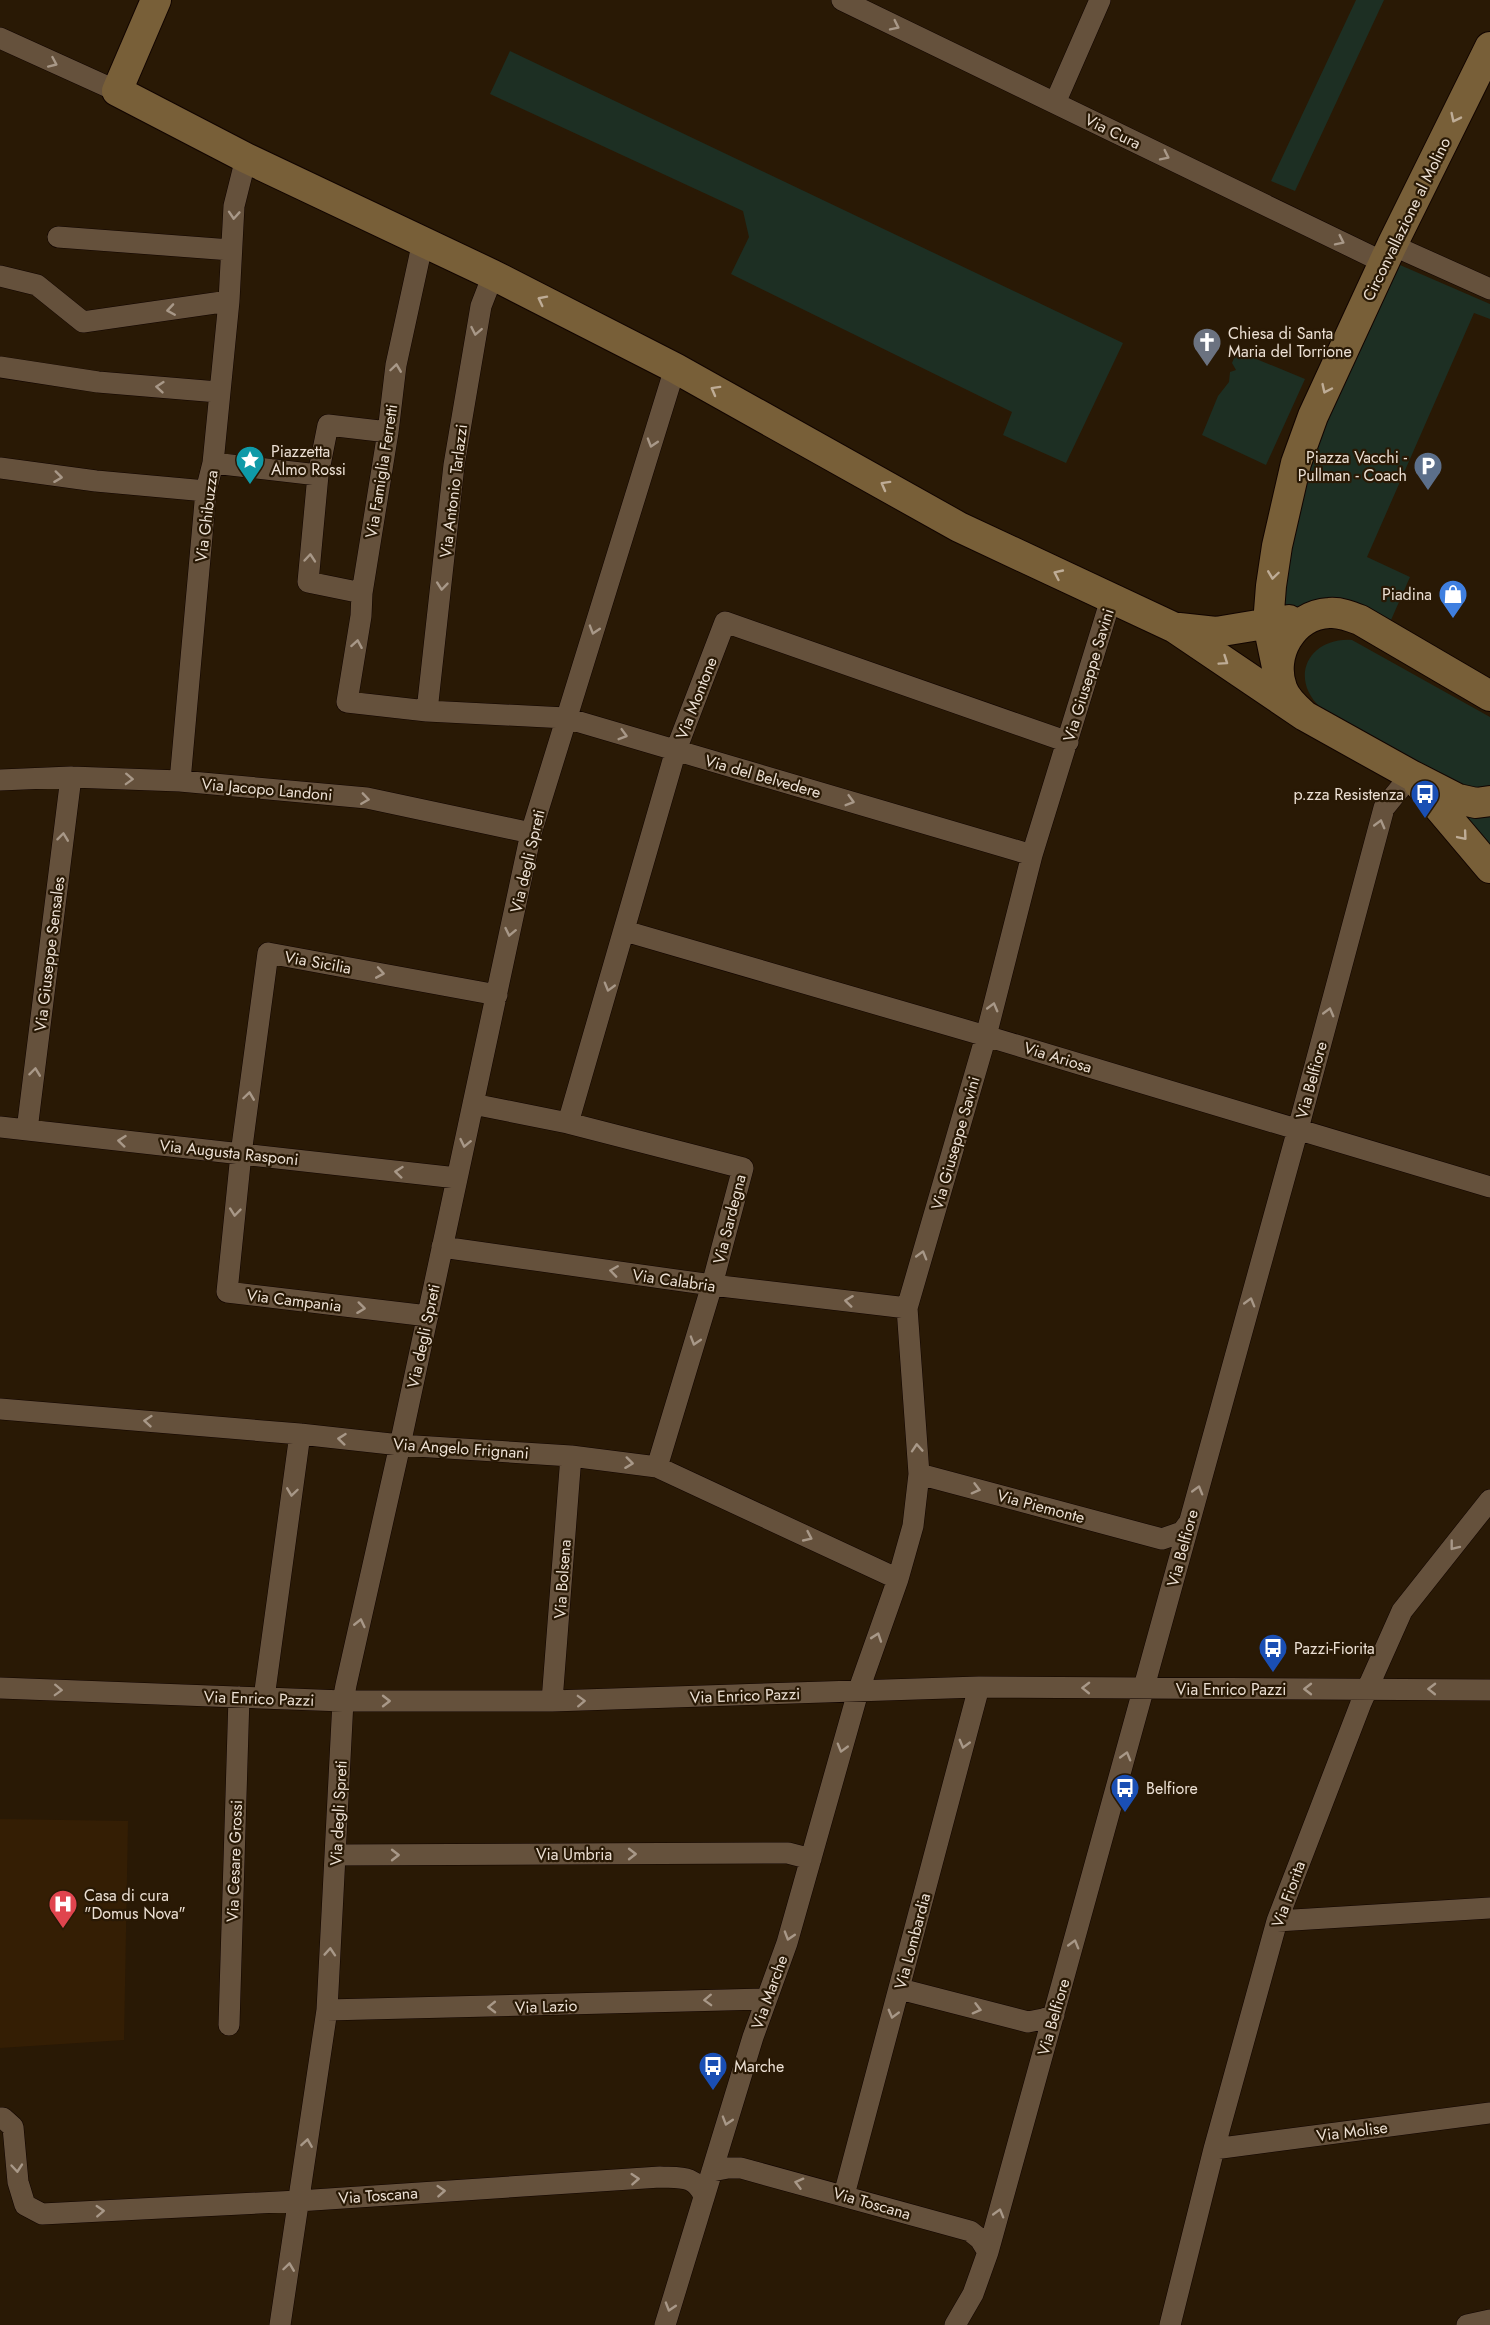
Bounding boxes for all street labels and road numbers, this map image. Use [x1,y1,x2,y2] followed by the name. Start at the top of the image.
[1081,108,1145,155] street label: Via Cura
[1357,133,1456,305] street label: Circonvallazione al Molino
[360,403,403,540] street label: Via Famiglia Ferretti
[434,423,473,559] street label: Via Antonio Tarlazzi
[189,469,224,563] street label: Via Ghibuzza
[1057,606,1120,745] street label: Via Giuseppe Savini
[670,654,723,743] street label: Via Montone
[702,749,824,804] street label: Via del Belvedere
[200,772,333,807] street label: Via Jacopo Landoni
[504,807,551,915] street label: Via degli Spreti
[29,875,70,1033] street label: Via Giuseppe Sensales
[283,945,353,980] street label: Via Sicilia
[1021,1036,1095,1079] street label: Via Ariosa
[1290,1039,1333,1121] street label: Via Belfiore
[925,1073,986,1213] street label: Via Giuseppe Savini
[158,1134,300,1171] street label: Via Augusta Rasponi
[707,1172,752,1266] street label: Via Sardegna
[631,1263,717,1298] street label: Via Calabria
[401,1282,446,1390] street label: Via degli Spreti
[245,1283,343,1318] street label: Via Campania
[392,1432,530,1465] street label: Via Angelo Frignani
[994,1484,1087,1529] street label: Via Piemonte
[1161,1507,1204,1589] street label: Via Belfiore
[548,1539,577,1619] street label: Via Bolsena
[1176,1678,1286,1701] street label: Via Enrico Pazzi
[689,1682,801,1709] street label: Via Enrico Pazzi
[203,1685,315,1712] street label: Via Enrico Pazzi
[324,1760,353,1866] street label: Via degli Spreti
[221,1800,248,1923] street label: Via Cesare Grossi
[536,1843,612,1866] street label: Via Umbria
[1266,1858,1311,1931] street label: Via Fiorita
[889,1890,936,1992] street label: Via Lombardia
[745,1952,794,2032] street label: Via Marche
[1032,1976,1075,2058] street label: Via Belfiore
[514,1994,578,2019] street label: Via Lazio
[1315,2116,1389,2147] street label: Via Molise
[337,2181,419,2210] street label: Via Toscana
[830,2181,913,2226] street label: Via Toscana

